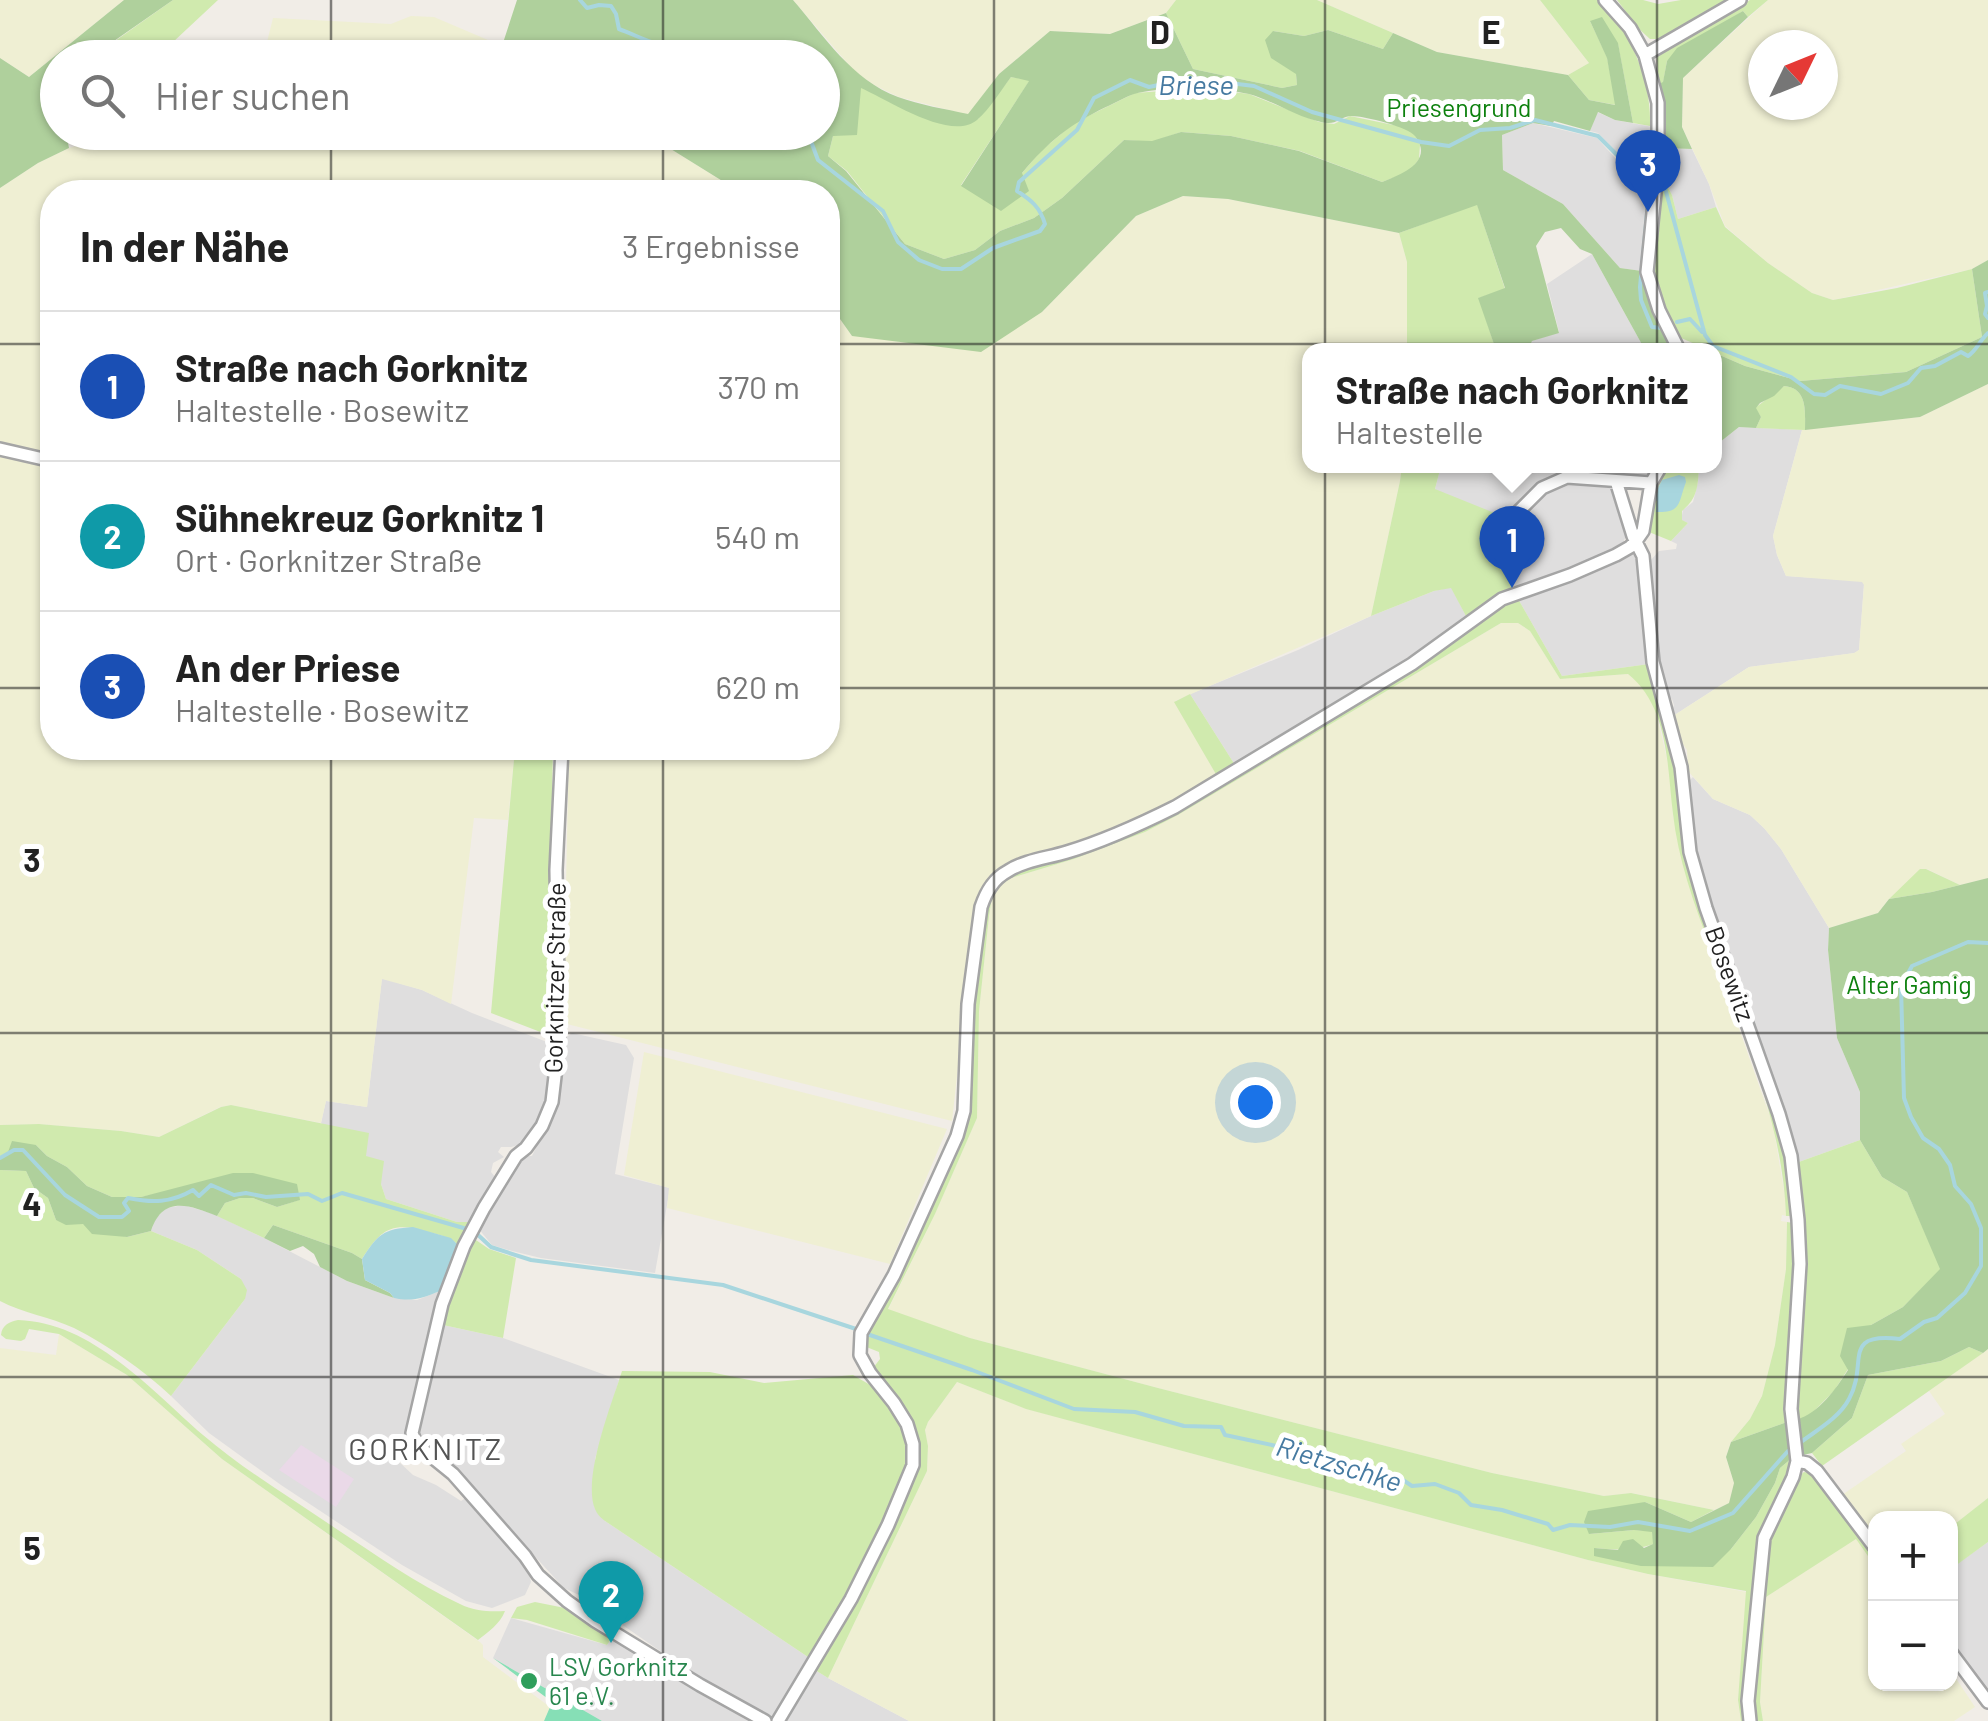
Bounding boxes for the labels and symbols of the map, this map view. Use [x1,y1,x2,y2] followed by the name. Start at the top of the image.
[1150,12,1170,50] text: D
[1482,12,1500,50] text: E
[1748,30,1838,120] north arrow
[1158,67,1234,101] water label: Briese
[1386,92,1532,122] park label: Priesengrund
[1616,130,1680,212] pin: 3
[1480,506,1544,588] pin: 1
[23,840,41,878] text: 3
[537,882,571,1074] street label: Gorknitzer Straße
[1700,922,1762,1025] street label: Bosewitz
[1846,969,1972,999] park label: Alter Gamig
[1230,1077,1281,1128] your location
[22,1184,42,1222] text: 4
[1273,1428,1406,1498] water label: Rietzschke
[348,1430,504,1466] district label: GORKNITZ
[23,1528,41,1566] text: 5
[578,1560,644,1643] pin: 2
[549,1651,688,1710] place label: LSV Gorknitz 61 e.V.
[518,1670,540,1692] marker: LSV Gorknitz 61 e.V.

